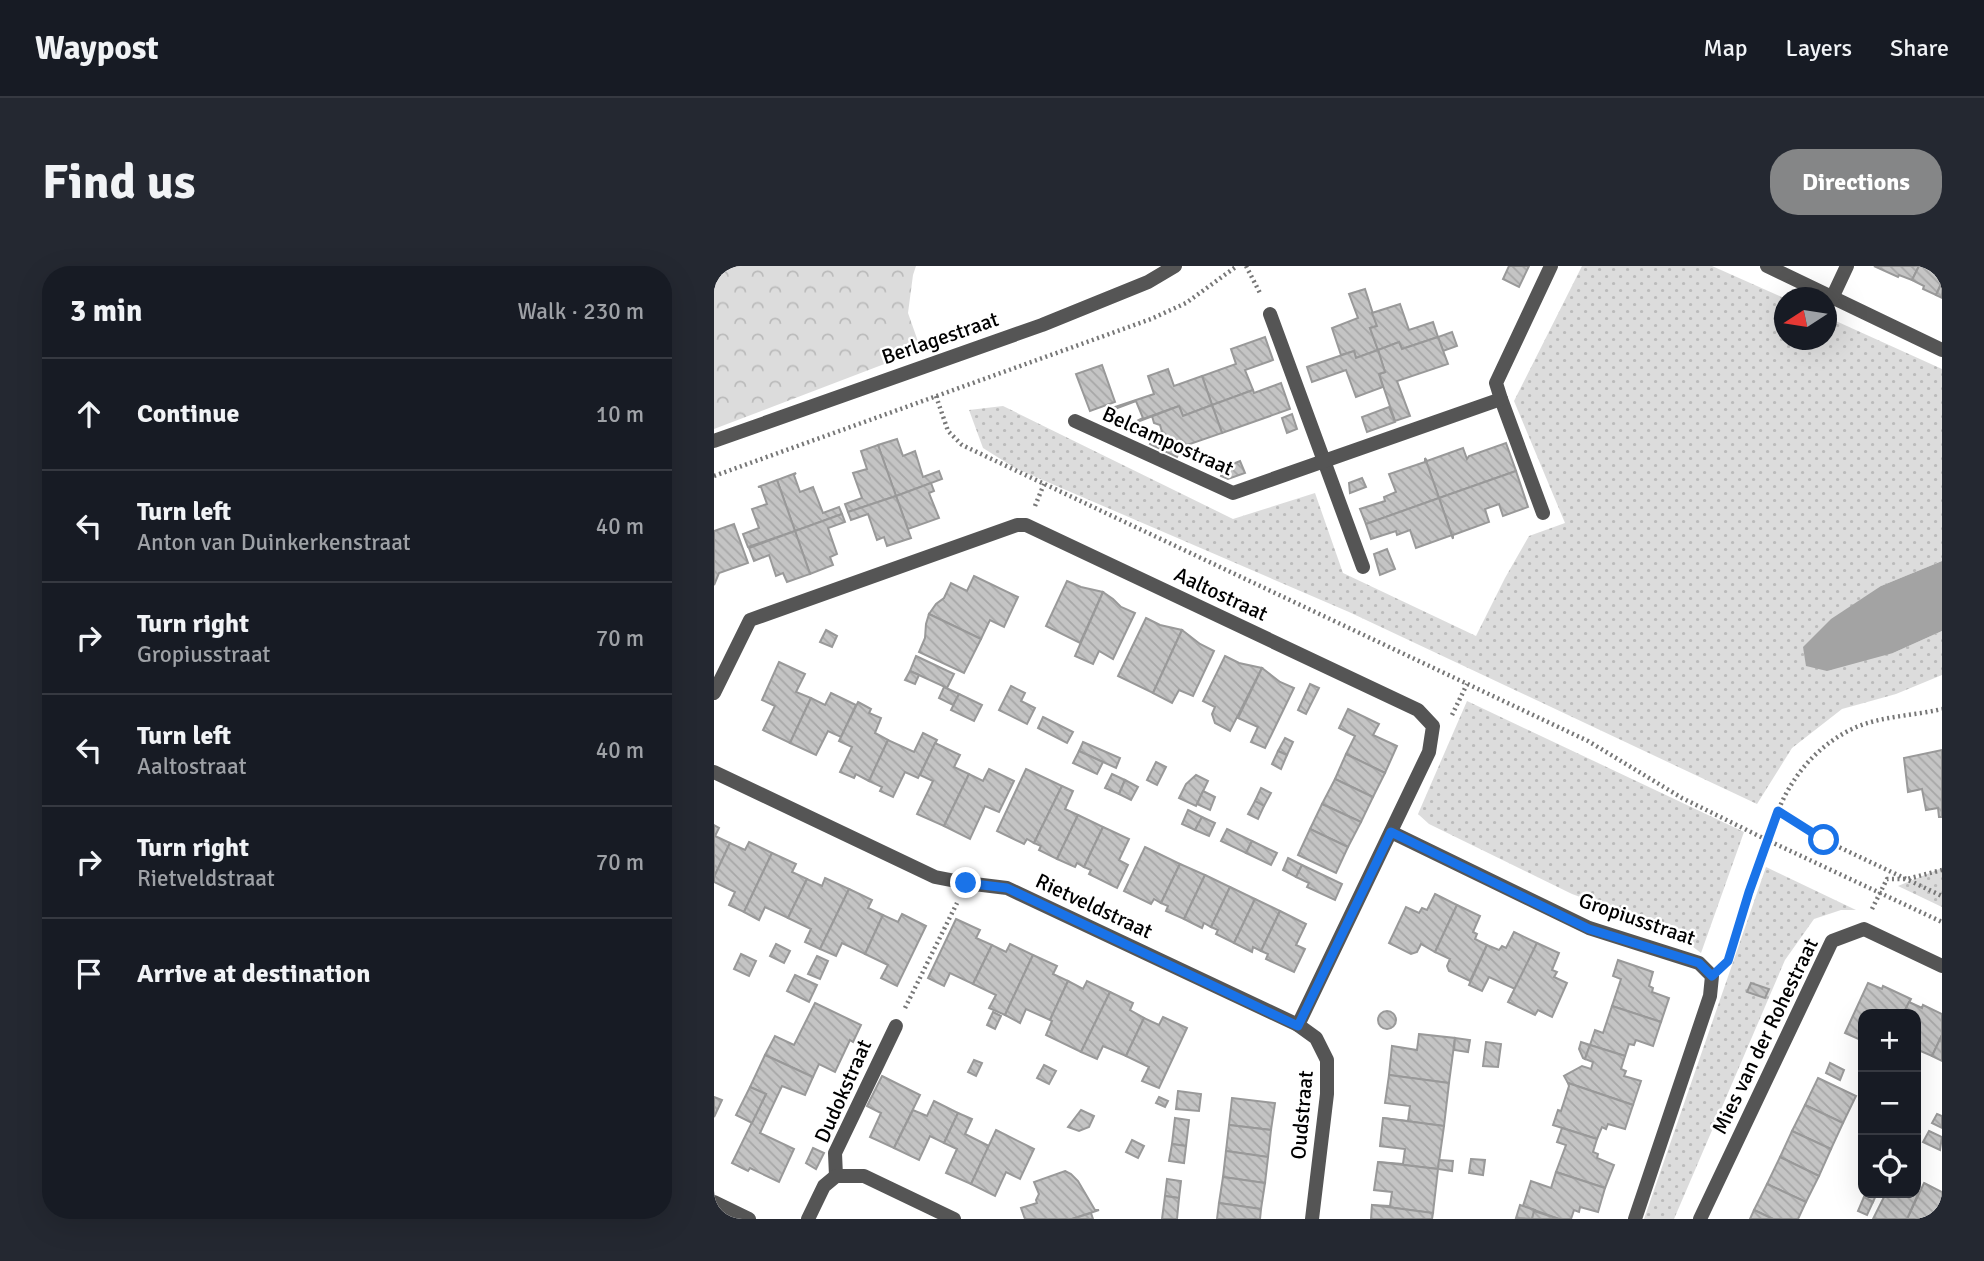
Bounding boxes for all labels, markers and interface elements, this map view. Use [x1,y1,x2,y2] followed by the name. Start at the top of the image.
[35,28,159,69] text: Waypost
[1703,33,1748,63] text: Map
[1786,33,1852,63] text: Layers
[1890,33,1949,63] text: Share
[1770,149,1942,215] button: Directions
[42,152,195,212] text: Find us
[1774,287,1837,350] north arrow
[70,293,142,330] text: 3 min
[518,297,644,326] text: Walk · 230 m
[878,306,1002,370] street label: Berlagestraat
[70,395,108,433] icon: ahead
[137,398,239,430] text: Continue
[596,400,644,429] text: 10 m
[1098,400,1238,482] street label: Belcampostraat
[137,496,231,528] text: Turn left
[70,507,108,545] icon: left
[596,512,644,541] text: 40 m
[137,528,411,557] text: Anton van Duinkerkenstraat
[1170,561,1272,627] street label: Aaltostraat
[137,608,249,640] text: Turn right
[70,619,108,657] icon: right
[596,624,644,653] text: 70 m
[137,640,270,669] text: Gropiusstraat
[137,720,231,752] text: Turn left
[70,731,108,769] icon: left
[596,736,644,765] text: 40 m
[137,752,246,781] text: Aaltostraat
[1808,824,1839,855] route start
[137,832,249,864] text: Turn right
[70,843,108,881] icon: right
[596,848,644,877] text: 70 m
[137,864,275,893] text: Rietveldstraat
[950,867,981,898] route end
[1031,868,1157,944] street label: Rietveldstraat
[1575,887,1699,951] street label: Gropiusstraat
[1706,934,1824,1138] street label: Mies van der Rohestraat
[70,955,108,993] icon: arrive
[137,958,370,990] text: Arrive at destination
[1858,1009,1921,1198] map controls
[1858,1009,1921,1072] button: +
[809,1035,877,1147] street label: Dudokstraat
[1285,1070,1319,1160] street label: Oudstraat
[1858,1072,1921,1135] button: −
[1858,1135,1921,1198] button: locate

